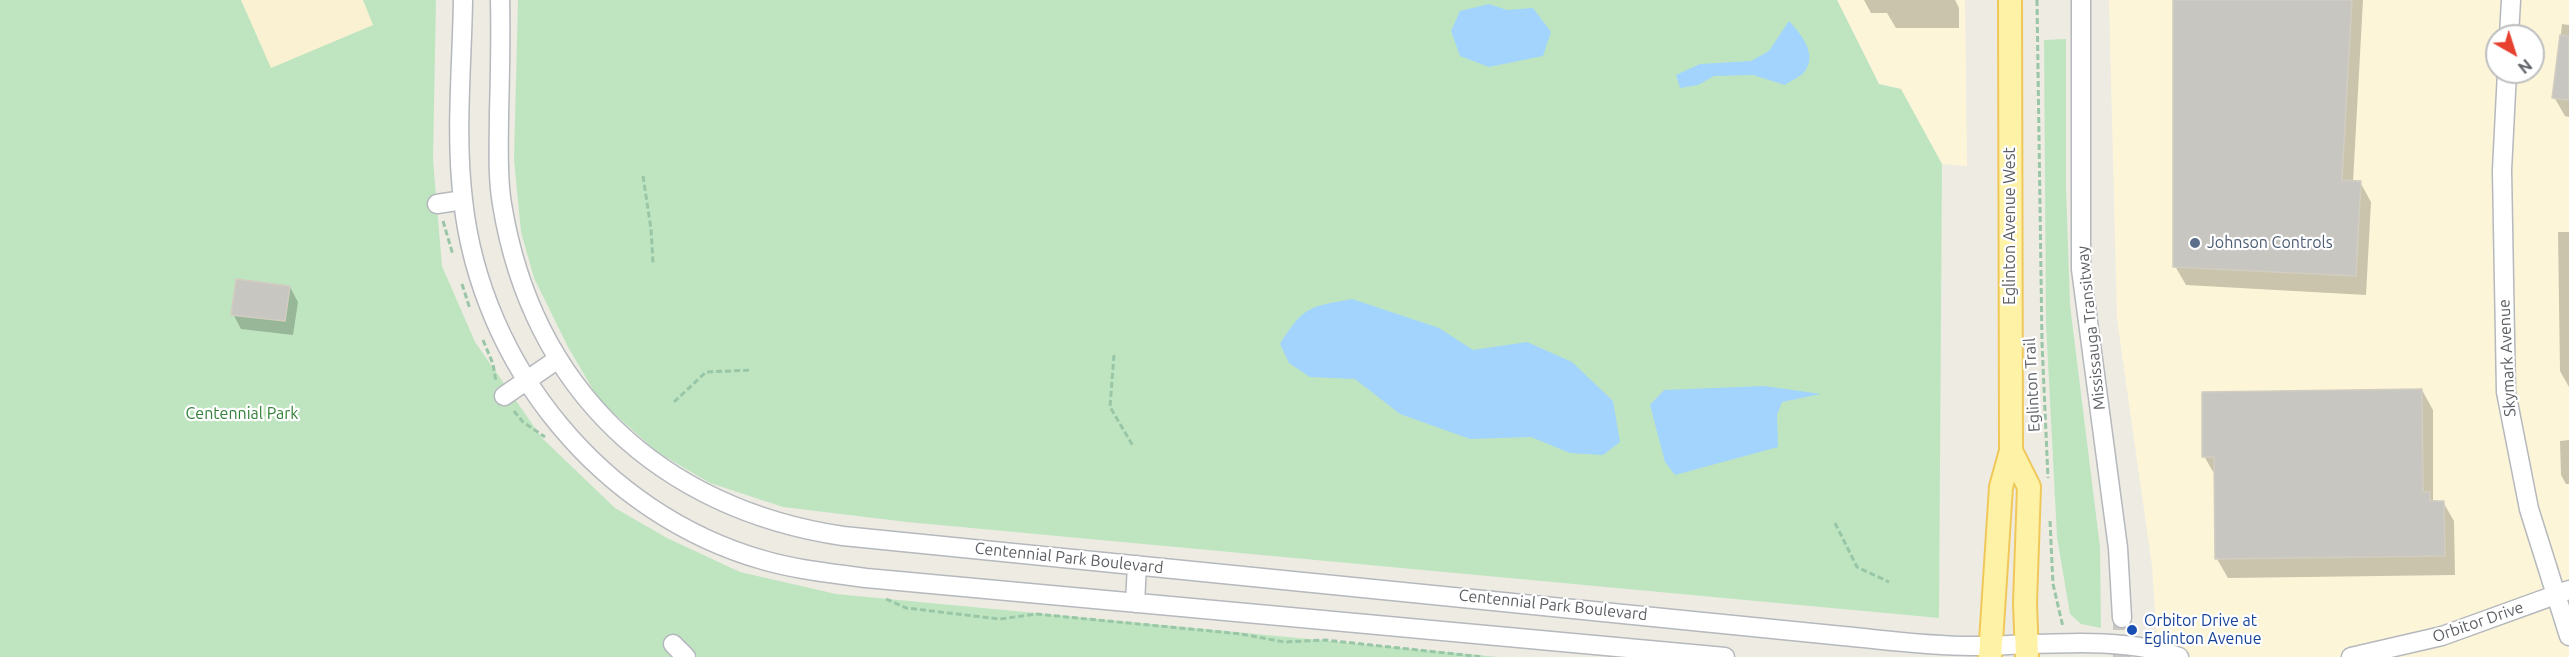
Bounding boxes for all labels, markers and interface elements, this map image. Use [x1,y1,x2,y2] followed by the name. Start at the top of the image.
[2485,24,2545,84] north arrow
[2515,56,2535,77] text: N
[2000,147,2020,305] street label: Eglinton Avenue West
[2207,233,2333,253] place label: Johnson Controls
[2188,236,2202,250] marker: Johnson Controls
[2073,245,2109,411] street label: Mississauga Transitway
[2494,299,2520,417] street label: Skymark Avenue
[2020,337,2044,433] street label: Eglinton Trail
[186,404,298,424] park label: Centennial Park
[974,539,1164,577] street label: Centennial Park Boulevard
[1458,586,1648,624] street label: Centennial Park Boulevard
[2430,597,2526,647] street label: Orbitor Drive
[2144,611,2262,649] place label: Orbitor Drive at Eglinton Avenue
[2125,623,2139,637] marker: Orbitor Drive at Eglinton Avenue

